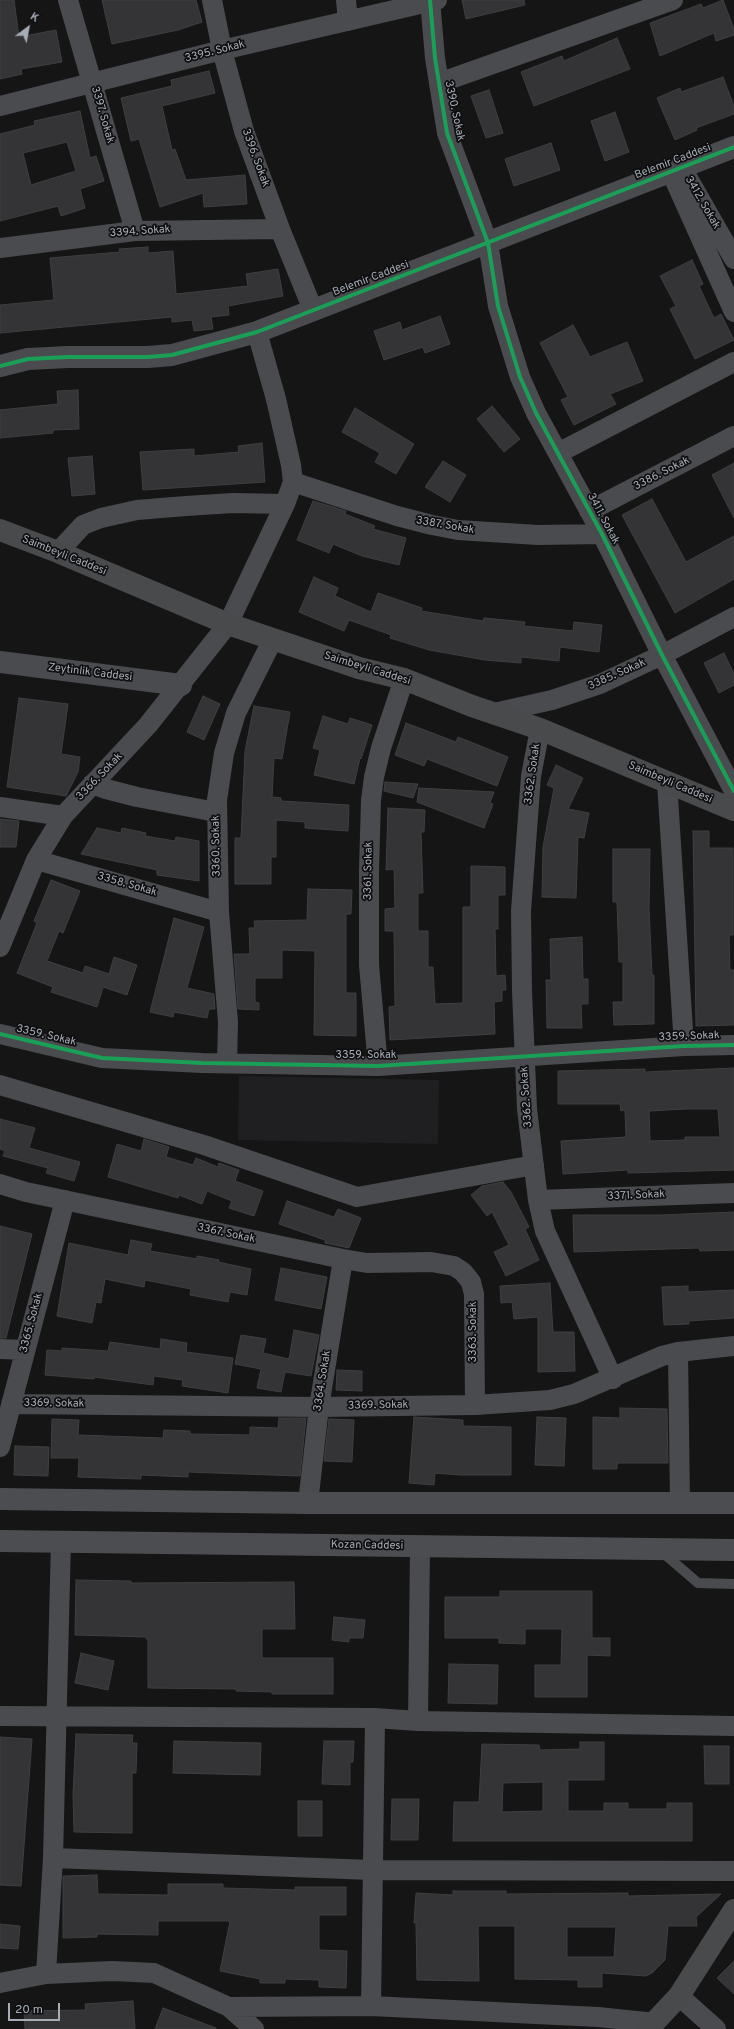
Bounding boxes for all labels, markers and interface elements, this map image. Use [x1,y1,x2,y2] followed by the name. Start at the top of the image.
[8,8,48,48] north arrow
[27,10,41,26] text: K
[184,38,246,66] street label: 3395. Sokak
[441,80,467,142] street label: 3390. Sokak
[88,85,116,145] street label: 3397. Sokak
[238,127,272,189] street label: 3396. Sokak
[633,141,713,183] street label: Belemir Caddesi
[682,174,722,232] street label: 3412. Sokak
[109,223,171,241] street label: 3394. Sokak
[331,258,411,300] street label: Belemir Caddesi
[632,454,692,494] street label: 3386. Sokak
[584,491,622,547] street label: 3411. Sokak
[415,514,475,538] street label: 3387. Sokak
[20,533,108,579] street label: Saimbeyli Caddesi
[322,650,412,688] street label: Saimbeyli Caddesi
[586,656,648,694] street label: 3385. Sokak
[47,661,133,685] street label: Zeytinlik Caddesi
[522,743,544,805] street label: 3362. Sokak
[74,750,126,804] street label: 3366. Sokak
[626,759,714,807] street label: Saimbeyli Caddesi
[210,815,224,877] street label: 3360. Sokak
[362,842,376,900] street label: 3361. Sokak
[96,870,158,900] street label: 3358. Sokak
[15,1023,77,1049] street label: 3359. Sokak
[658,1029,720,1045] street label: 3359. Sokak
[335,1049,397,1063] street label: 3359. Sokak
[518,1066,536,1128] street label: 3362. Sokak
[607,1188,665,1204] street label: 3371. Sokak
[196,1221,256,1247] street label: 3367. Sokak
[18,1292,46,1354] street label: 3365. Sokak
[467,1301,481,1363] street label: 3363. Sokak
[312,1350,334,1412] street label: 3364. Sokak
[24,1397,84,1411] street label: 3369. Sokak
[348,1399,408,1413] street label: 3369. Sokak
[331,1539,403,1553] street label: Kozan Caddesi
[10,1995,62,2021] scale bar
[15,2002,43,2018] text: 20 m

